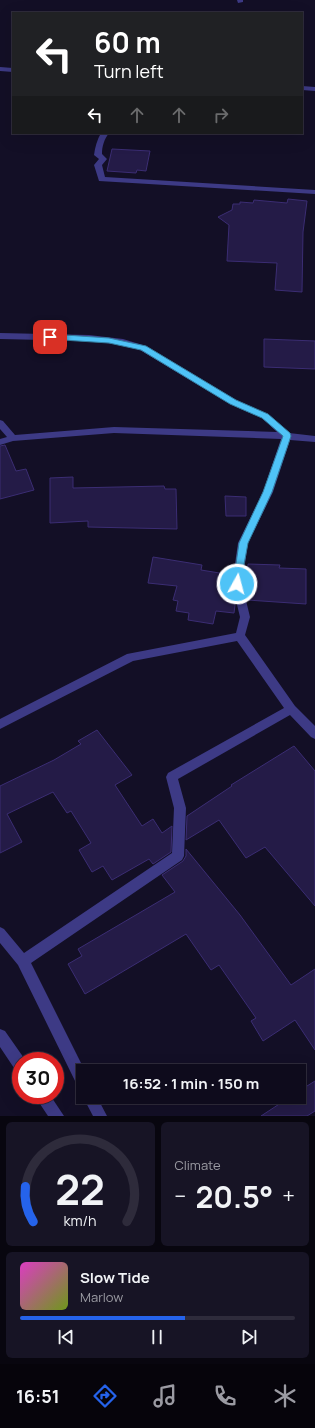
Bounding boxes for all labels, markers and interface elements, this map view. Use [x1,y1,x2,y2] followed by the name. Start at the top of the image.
[94,23,161,61] text: 60 m
[28,28,80,80] icon: left
[94,59,164,83] text: Turn left
[84,104,106,126] icon: left
[126,104,148,126] icon: ahead
[168,104,190,126] icon: ahead
[210,104,232,126] icon: right
[33,320,67,354] pin
[39,326,61,348] icon: arrive
[216,563,258,605] position arrow
[12,1052,64,1104] speed limit sign: 30
[123,1073,259,1094] text: 16:52 · 1 min · 150 m
[175,1156,221,1174] text: Climate
[55,1161,105,1217] text: 22
[195,1176,273,1217] text: 20.5°
[175,1181,186,1211] text: −
[282,1181,295,1211] text: +
[64,1211,97,1230] text: km/h
[80,1267,150,1288] text: Slow Tide
[80,1288,123,1306] text: Marlow
[55,1326,77,1348] icon: previous
[146,1326,168,1348] icon: pause
[238,1326,260,1348] icon: next
[91,1382,119,1410] icon: directions
[151,1382,179,1410] icon: music
[211,1382,239,1410] icon: phone
[271,1382,299,1410] icon: climate
[16,1384,60,1408] text: 16:51

